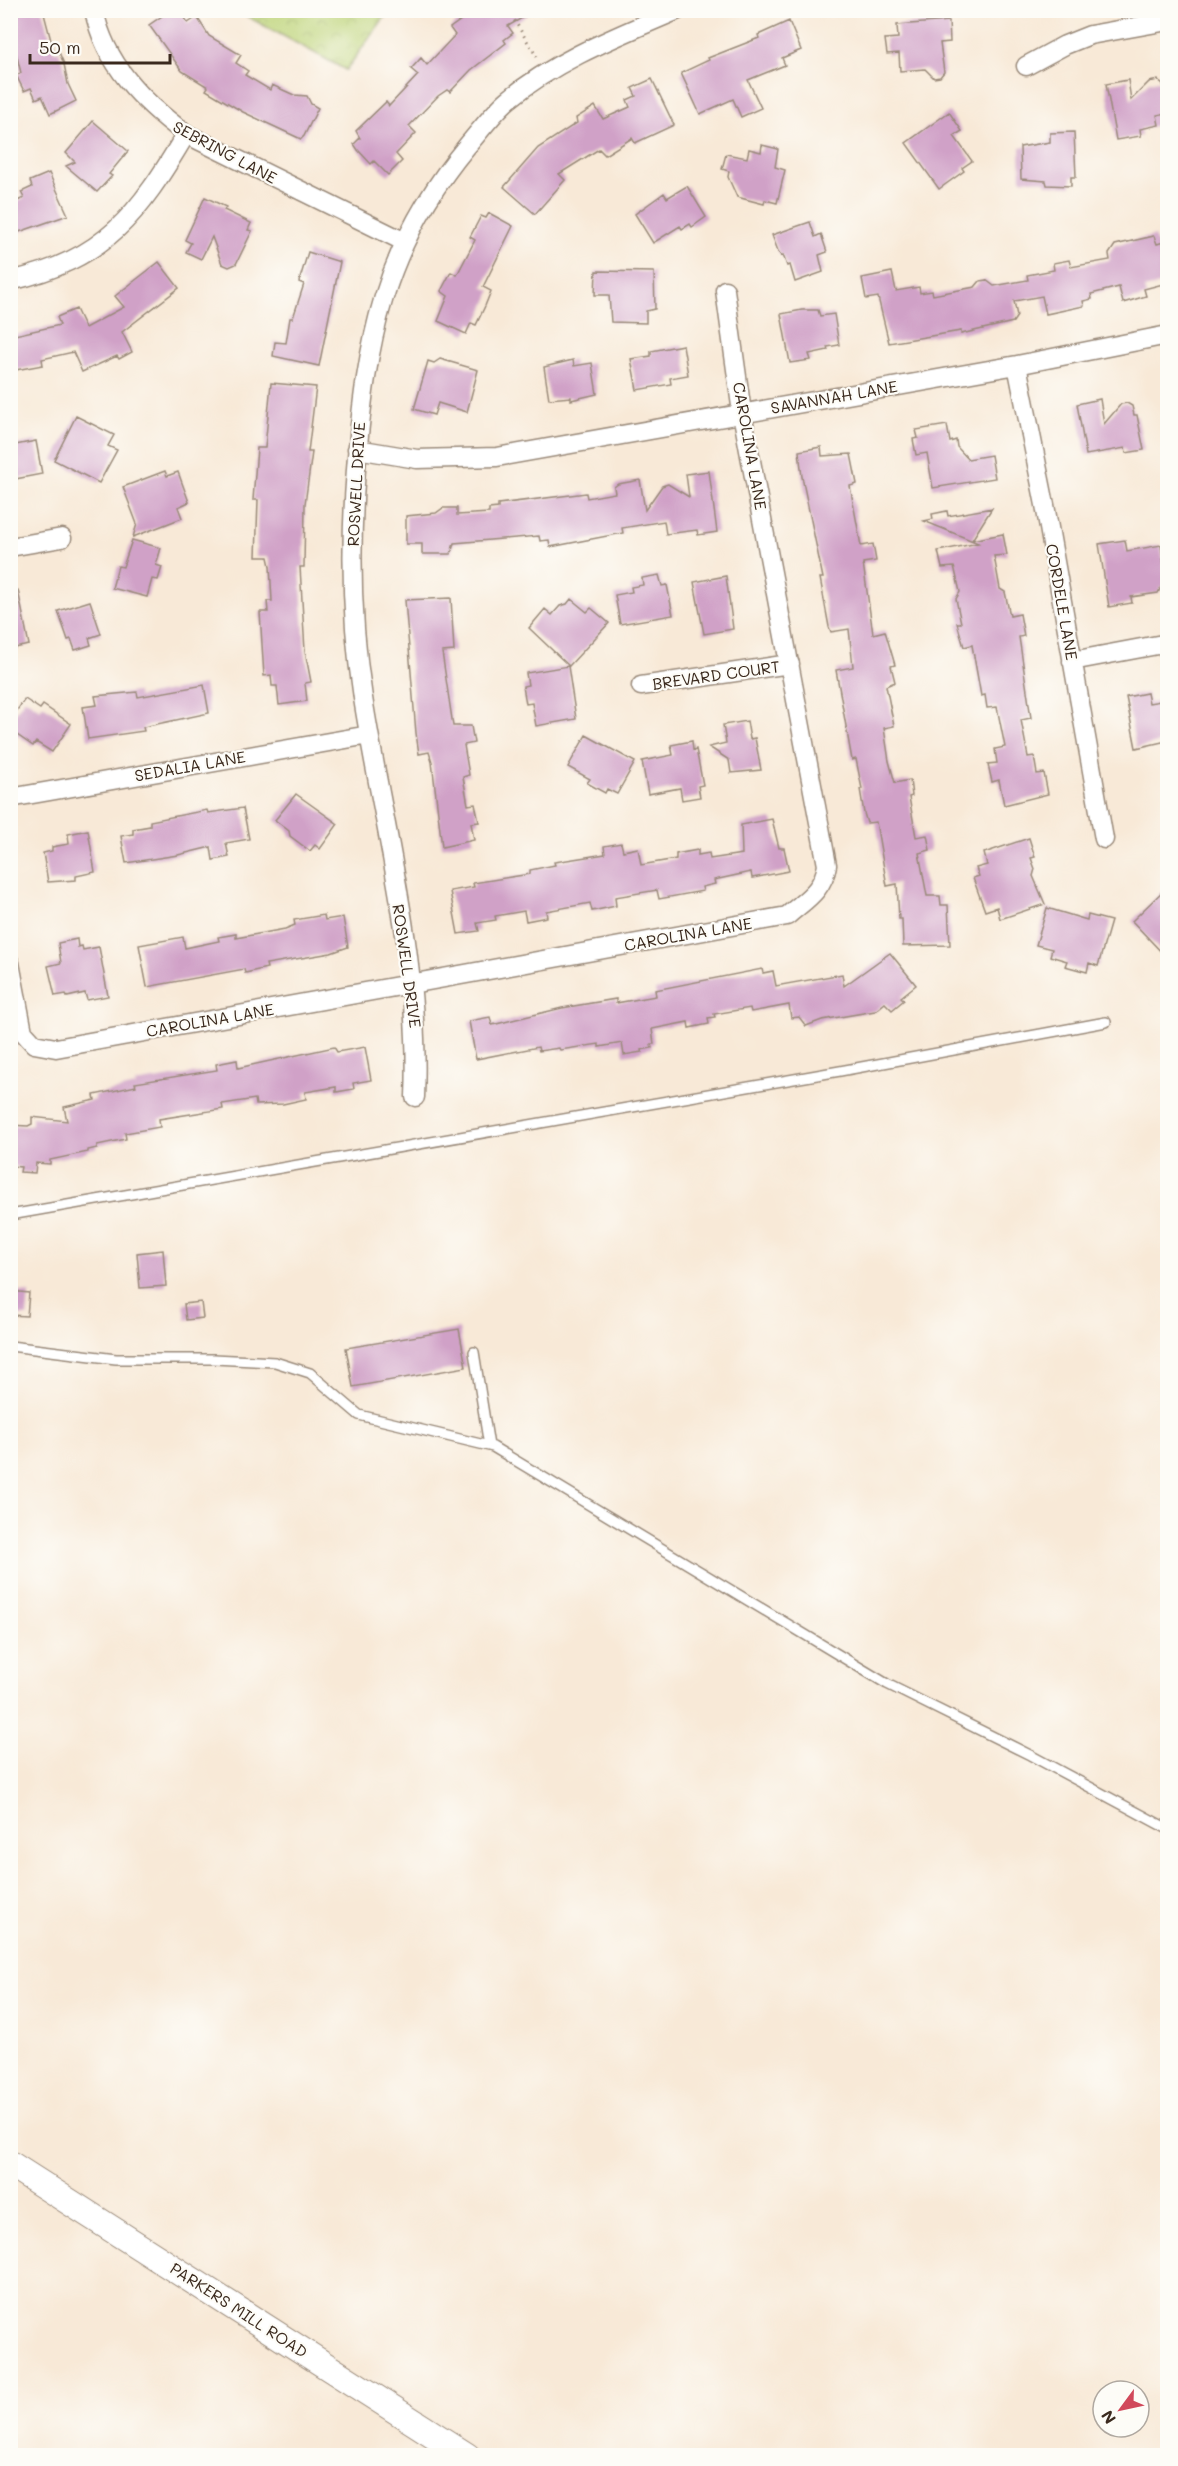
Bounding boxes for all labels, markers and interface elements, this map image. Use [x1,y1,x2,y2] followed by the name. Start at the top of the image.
[30,27,170,65] scale bar
[39,35,81,59] text: 50 m
[170,115,281,188] street label: SEBRING LANE
[769,375,899,418] street label: SAVANNAH LANE
[729,380,772,511] street label: CAROLINA LANE
[342,421,369,547] street label: ROSWELL DRIVE
[1042,542,1083,662] street label: CORDELE LANE
[651,655,781,694] street label: BREVARD COURT
[133,745,247,786] street label: SEDALIA LANE
[388,903,427,1029] street label: ROSWELL DRIVE
[622,912,753,955] street label: CAROLINA LANE
[144,998,275,1041] street label: CAROLINA LANE
[167,2257,312,2362] street label: PARKERS MILL ROAD
[1091,2379,1151,2439] north arrow
[1096,2407,1120,2428] text: N

